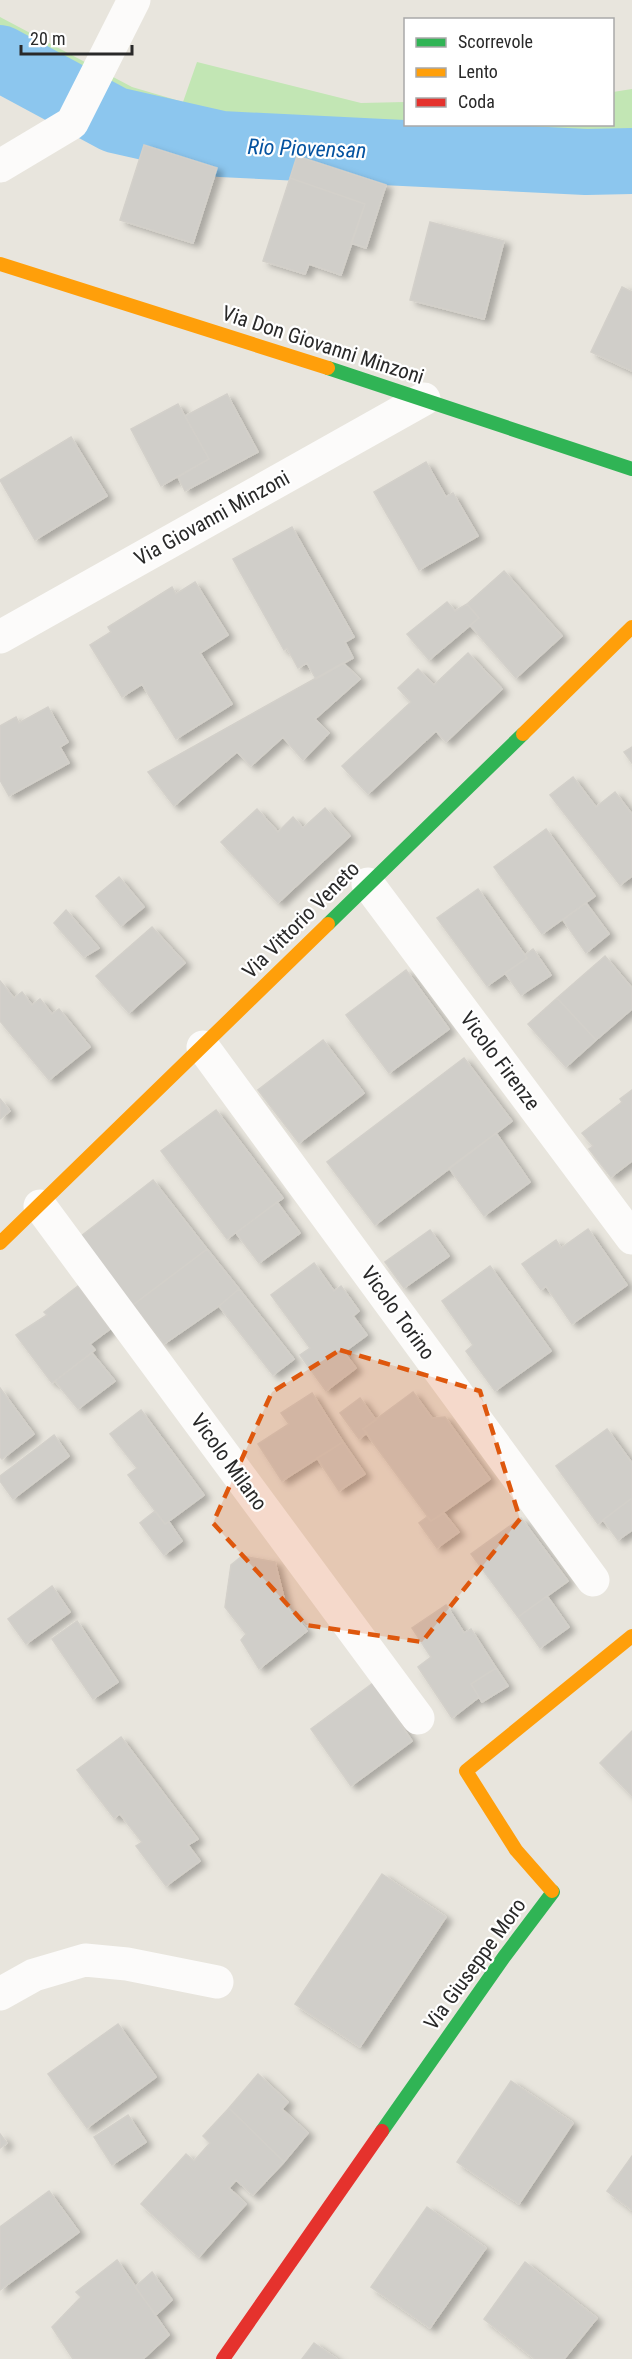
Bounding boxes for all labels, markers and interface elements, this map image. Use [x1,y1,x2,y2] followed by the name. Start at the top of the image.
[21,18,132,56] scale bar
[404,18,614,126] legend
[30,28,65,49] text: 20 m
[458,31,533,52] text: Scorrevole
[458,61,498,82] text: Lento
[458,91,495,112] text: Coda
[247,134,367,163] water label: Rio Piovensan
[219,301,427,389] street label: Via Don Giovanni Minzoni
[130,465,294,571] street label: Via Giovanni Minzoni
[238,857,364,983] street label: Via Vittorio Veneto
[455,1007,545,1115] street label: Vicolo Firenze
[356,1262,440,1364] street label: Vicolo Torino
[186,1409,272,1515] street label: Vicolo Milano
[419,1894,531,2034] street label: Via Giuseppe Moro

